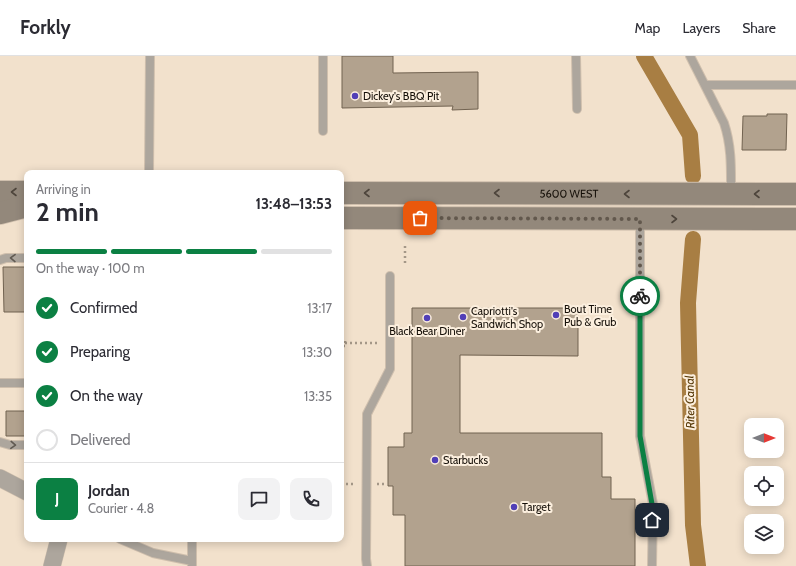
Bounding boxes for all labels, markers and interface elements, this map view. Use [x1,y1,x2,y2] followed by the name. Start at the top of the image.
[20,16,71,39] text: Forkly
[635,19,660,37] text: Map
[682,19,720,37] text: Layers
[742,19,776,37] text: Share
[363,89,439,103] place label: Dickey's BBQ Pit
[350,91,360,101] marker: Dickey's BBQ Pit
[36,181,91,197] text: Arriving in
[540,186,599,201] street label: 5600 WEST
[10,188,16,196] one-way arrow
[364,189,370,197] one-way arrow
[494,189,500,197] one-way arrow
[624,190,630,198] one-way arrow
[754,190,760,198] one-way arrow
[255,195,332,213] text: 13:48–13:53
[36,196,99,228] text: 2 min
[403,201,437,235] pin
[409,207,431,229] icon: bag
[671,215,677,223] one-way arrow
[10,254,16,262] one-way arrow
[36,260,145,276] text: On the way · 100 m
[620,276,660,316] courier
[629,285,651,307] icon: bike
[36,297,58,319] icon: check
[70,299,138,317] text: Confirmed
[307,300,332,316] text: 13:17
[564,302,616,329] place label: Bout Time Pub & Grub
[471,304,543,331] place label: Capriotti's Sandwich Shop
[551,310,561,320] marker: Bout Time Pub & Grub
[458,312,468,322] marker: Capriotti's Sandwich Shop
[422,313,432,323] marker: Black Bear Diner
[389,324,465,338] place label: Black Bear Diner
[36,341,58,363] icon: check
[70,343,130,361] text: Preparing
[302,344,332,360] text: 13:30
[682,375,697,429] water label: Riter Canal
[36,385,58,407] icon: check
[70,387,143,405] text: On the way
[304,388,332,404] text: 13:35
[744,418,784,458] north arrow
[744,418,784,554] map controls
[70,431,131,449] text: Delivered
[10,440,16,449] one-way arrow
[443,453,489,467] place label: Starbucks
[430,455,440,465] marker: Starbucks
[744,466,784,506] button: locate
[238,478,280,520] button: chat
[290,478,332,520] button: phone
[88,482,130,500] text: Jordan
[55,490,59,508] text: J
[88,500,154,516] text: Courier · 4.8
[522,500,551,514] place label: Target
[509,502,519,512] marker: Target
[635,503,669,537] pin
[641,509,663,531] icon: home
[744,514,784,554] button: layers

